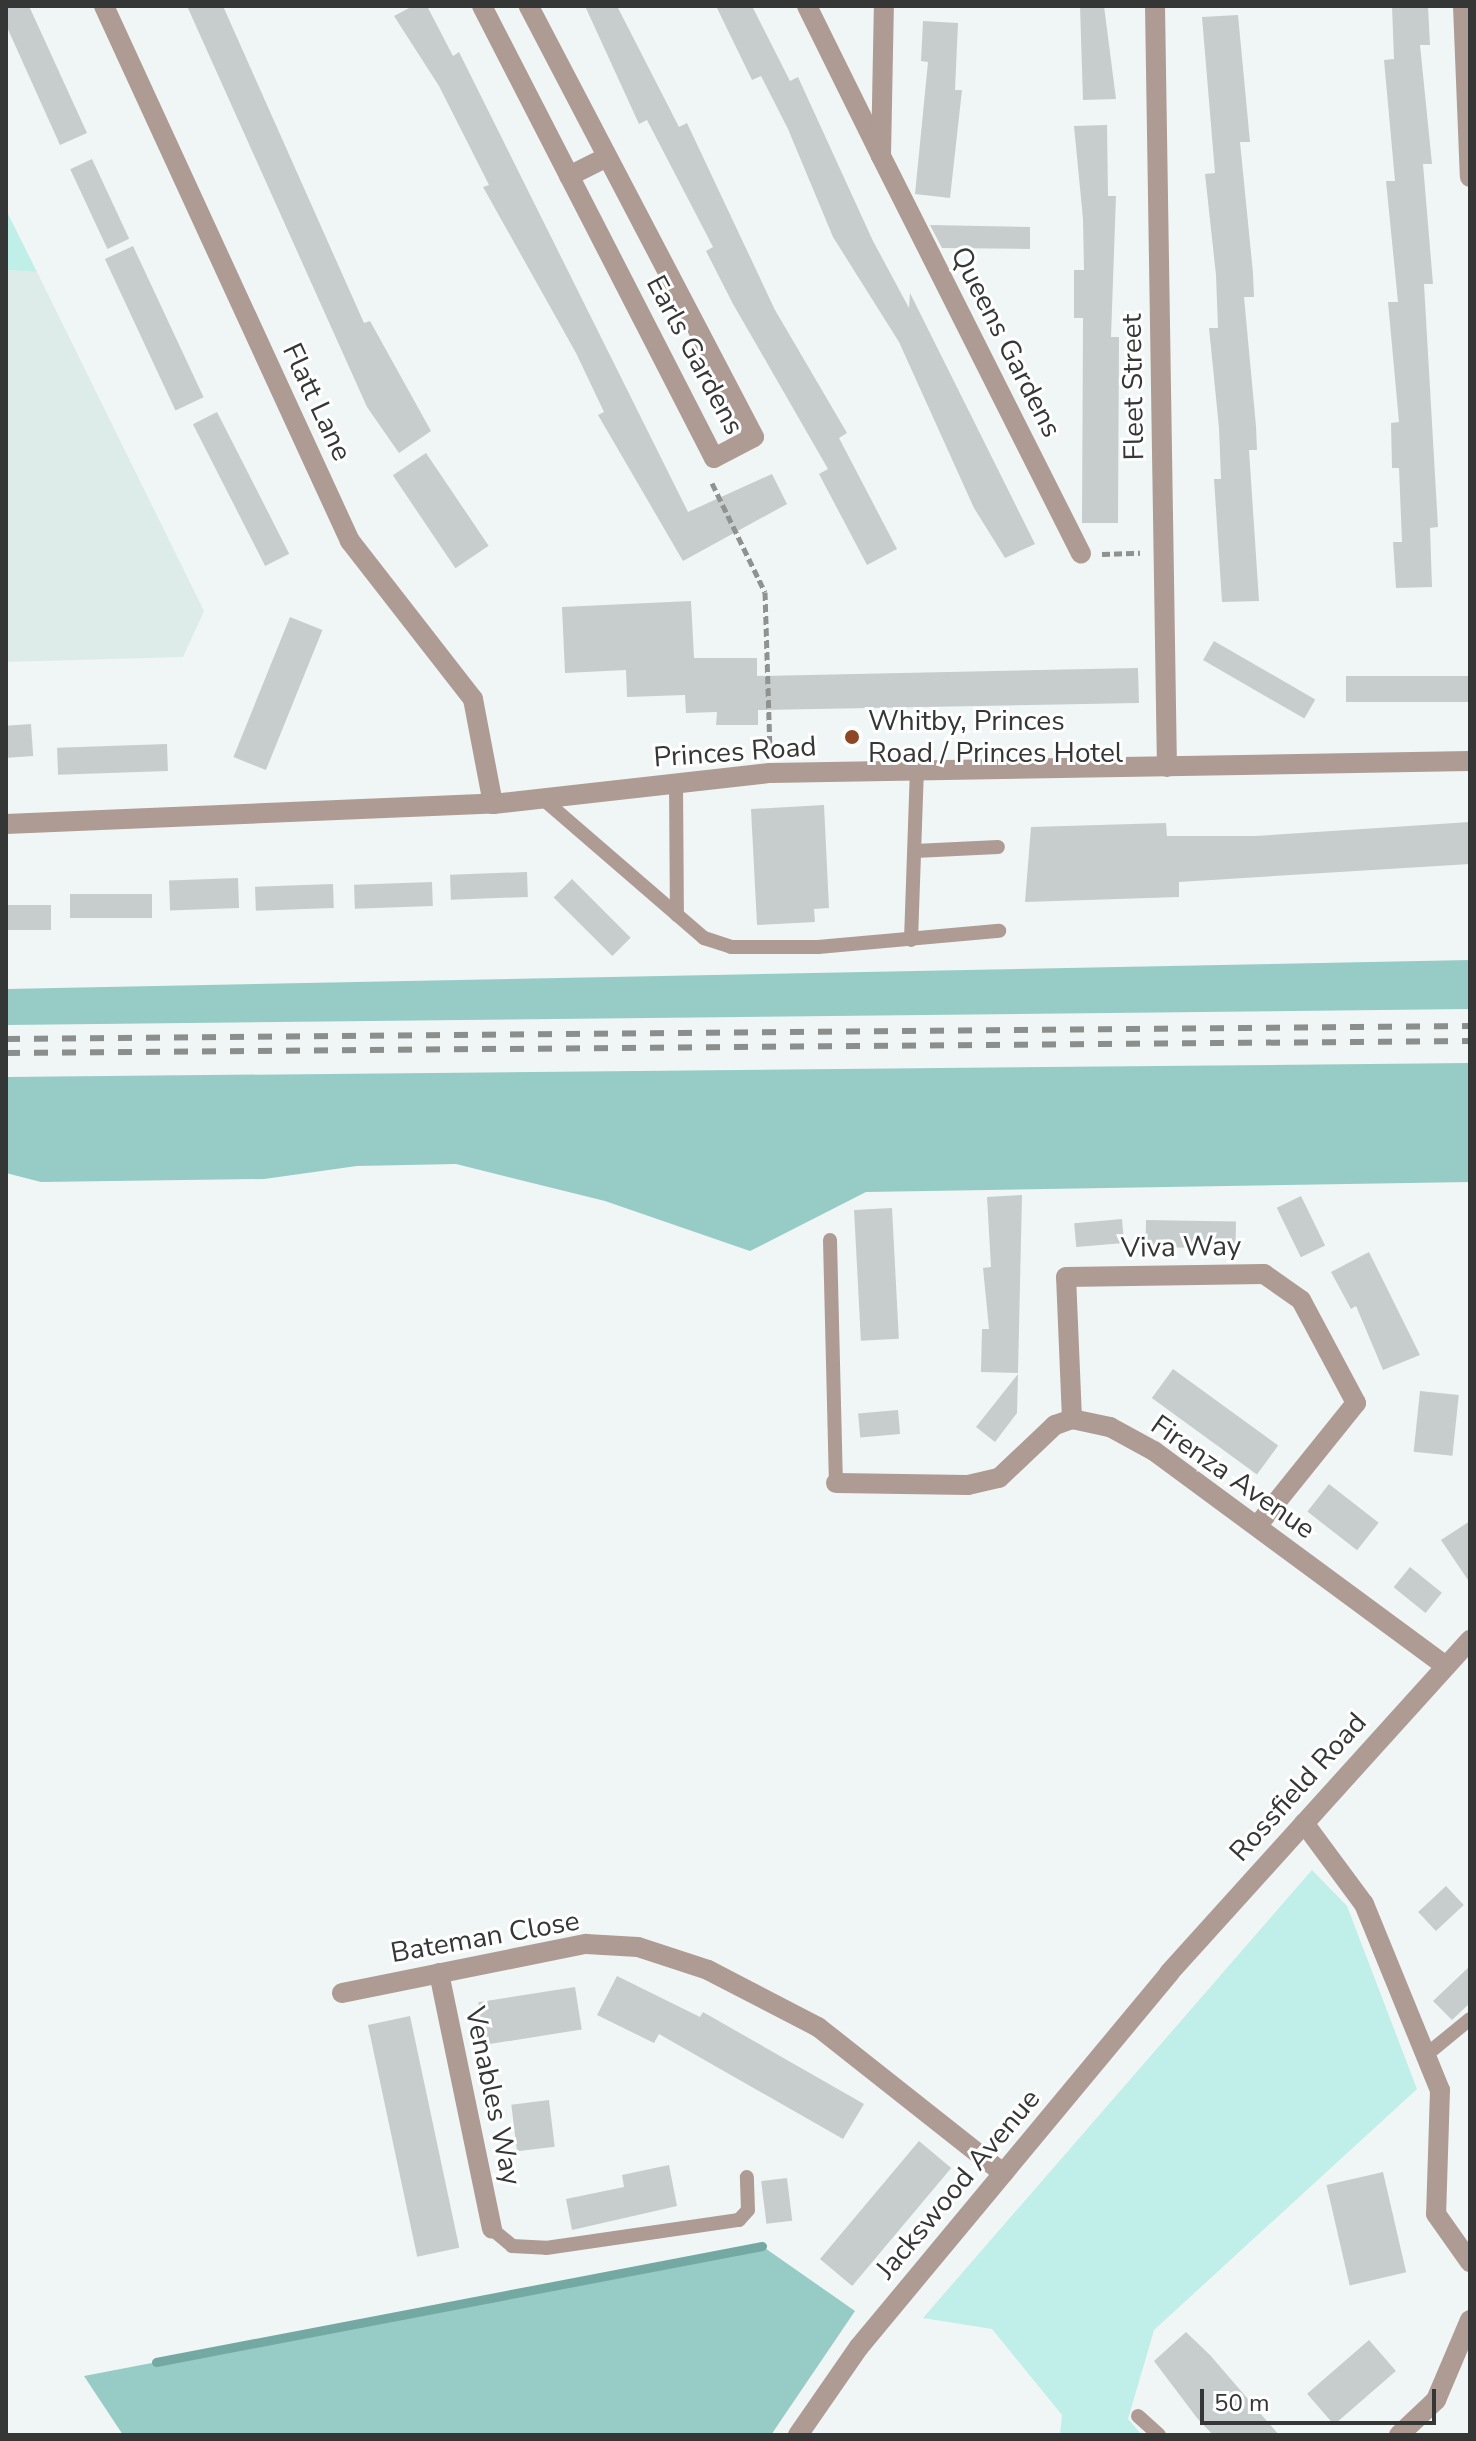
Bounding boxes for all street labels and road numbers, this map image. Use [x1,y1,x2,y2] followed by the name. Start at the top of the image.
[944,241,1068,443] street label: Queens Gardens
[639,270,751,440] street label: Earls Gardens
[1115,313,1151,461] street label: Fleet Street
[275,338,359,466] street label: Flatt Lane
[652,730,818,774] street label: Princes Road
[1121,1229,1241,1265] street label: Viva Way
[1144,1408,1322,1546] street label: Firenza Avenue
[1223,1706,1373,1868] street label: Rossfield Road
[388,1904,582,1970] street label: Bateman Close
[458,2004,528,2188] street label: Venables Way
[869,2082,1047,2286] street label: Jackswood Avenue

